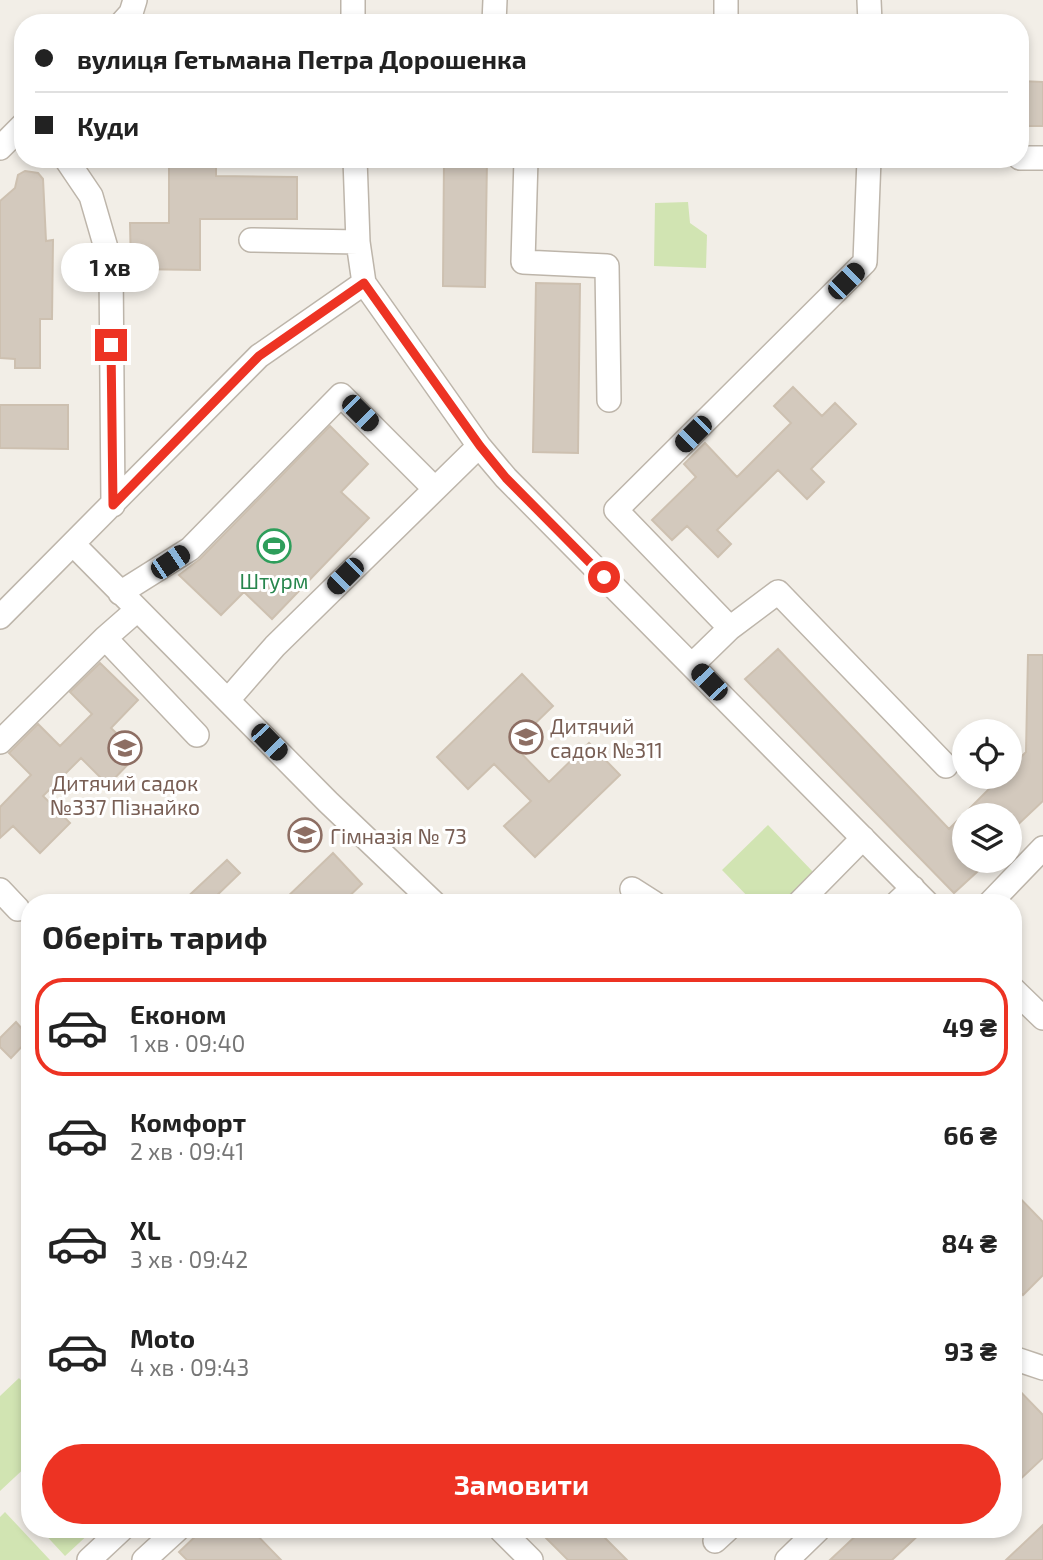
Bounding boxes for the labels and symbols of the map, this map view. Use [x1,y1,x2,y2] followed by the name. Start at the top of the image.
[62,244,160,292] callout: 1 хв
[824,259,869,303] car
[95,329,127,361] route end
[338,391,383,435] car
[671,412,716,456] car
[255,527,293,565] sports icon: Штурм
[147,542,194,582] car
[323,554,368,598] car
[588,561,620,593] route start
[240,568,308,594] place label: Штурм
[687,660,732,704] car
[550,713,663,762] place label: Дитячий садок №311
[507,718,545,756] school or university icon: Дитячий садок №311
[247,720,292,764] car
[106,729,144,767] school or university icon: Дитячий садок №337 Пізнайко
[50,770,200,819] place label: Дитячий садок №337 Пізнайко
[286,816,324,854] school or university icon: Гімназія № 73
[330,823,467,848] place label: Гімназія № 73

